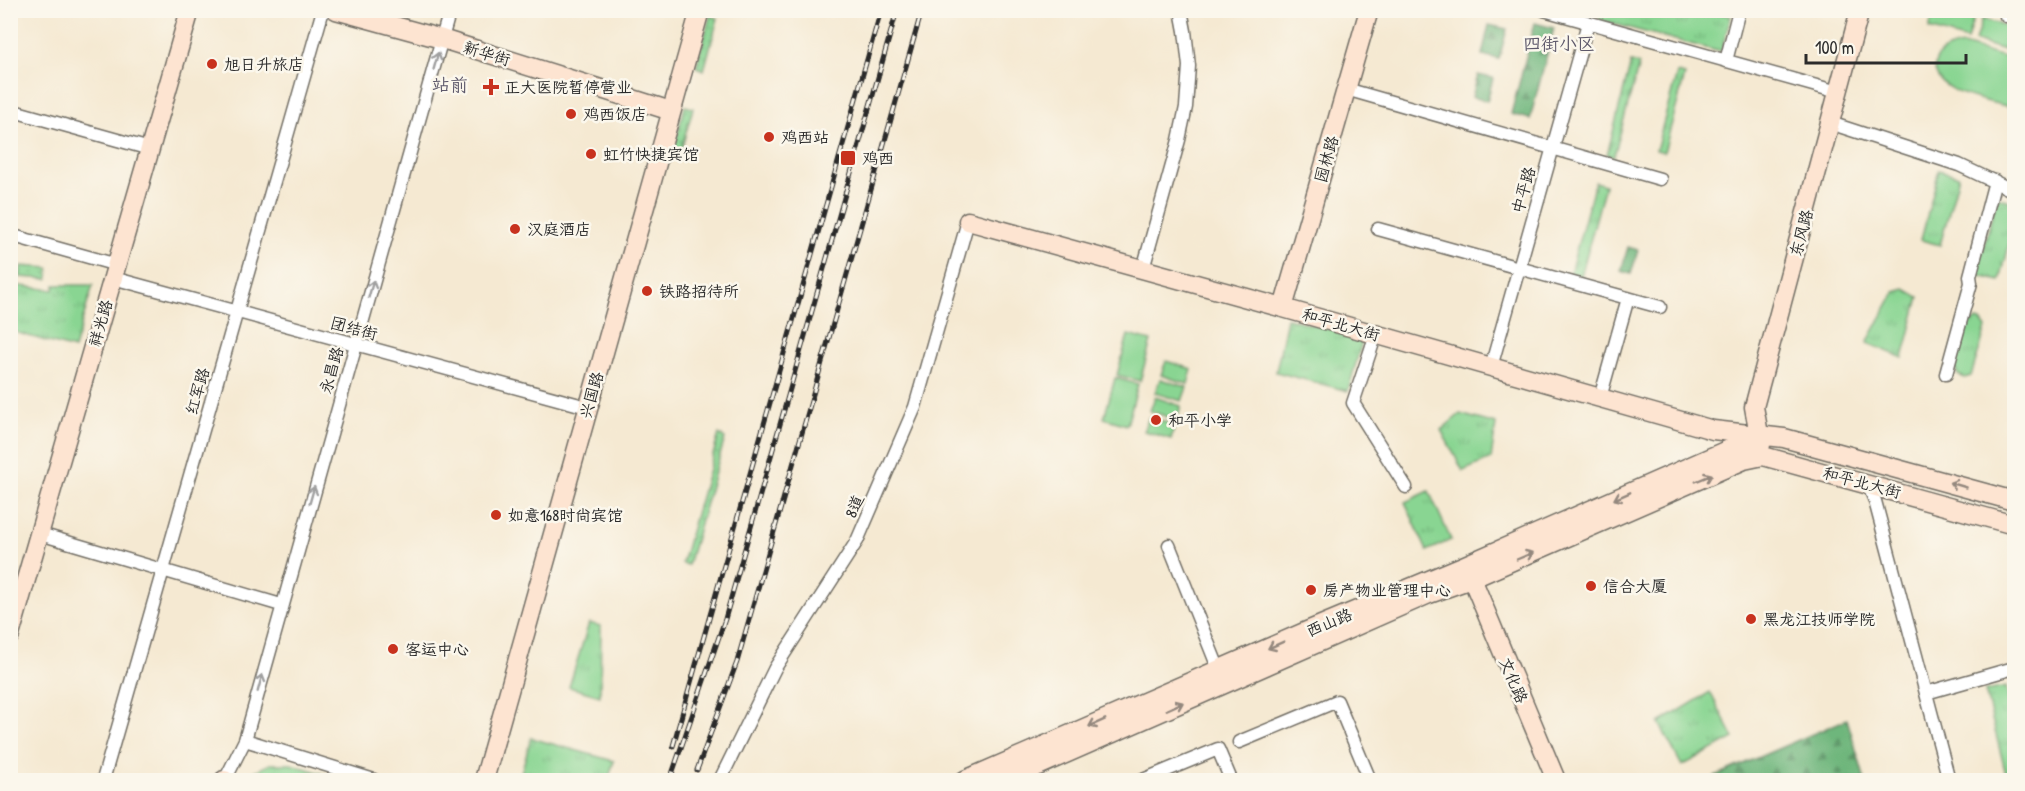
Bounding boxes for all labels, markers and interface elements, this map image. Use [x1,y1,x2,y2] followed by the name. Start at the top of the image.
[1806,27,1966,65] scale bar
[1523,31,1595,56] district label: 四街小区
[461,35,513,71] street label: 新华街
[1815,35,1854,60] text: 100 m
[431,52,442,71] one-way arrow
[224,53,304,75] place label: 旭日升旅店
[205,57,219,71] marker: 旭日升旅店
[432,72,468,97] district label: 站前
[504,76,632,98] place label: 正大医院暂停营业
[482,78,500,96] marker: 正大医院暂停营业
[583,103,647,125] place label: 鸡西饭店
[564,107,578,121] marker: 鸡西饭店
[781,126,829,148] place label: 鸡西站
[762,130,776,144] marker: 鸡西站
[1309,133,1343,185] street label: 园林路
[603,143,699,165] place label: 虹竹快捷宾馆
[584,147,598,161] marker: 虹竹快捷宾馆
[862,147,894,169] place label: 鸡西
[839,149,857,167] marker: 鸡西
[1506,164,1540,216] street label: 中平路
[1784,207,1818,259] street label: 东风路
[527,218,591,240] place label: 汉庭酒店
[508,222,522,236] marker: 汉庭酒店
[366,280,377,299] one-way arrow
[659,280,739,302] place label: 铁路招待所
[640,284,654,298] marker: 铁路招待所
[83,297,117,349] street label: 祥光路
[1300,302,1382,346] street label: 和平北大街
[328,311,380,345] street label: 团结街
[314,344,348,396] street label: 永昌路
[180,365,214,417] street label: 红军路
[574,369,608,421] street label: 兴国路
[1168,409,1232,431] place label: 和平小学
[1149,413,1163,427] marker: 和平小学
[1821,461,1903,503] street label: 和平北大街
[1695,472,1713,483] one-way arrow
[1949,479,1968,490] one-way arrow
[307,486,319,505] one-way arrow
[839,491,869,521] street label: 8道
[1614,491,1632,502] one-way arrow
[508,504,623,526] place label: 如意168时尚宾馆
[489,508,503,522] marker: 如意168时尚宾馆
[1516,549,1534,560] one-way arrow
[1603,575,1667,597] place label: 信合大厦
[1323,579,1451,601] place label: 房产物业管理中心
[1584,579,1598,593] marker: 信合大厦
[1304,583,1318,597] marker: 房产物业管理中心
[1303,602,1355,642] street label: 西山路
[1763,608,1875,630] place label: 黑龙江技师学院
[1744,612,1758,626] marker: 黑龙江技师学院
[405,638,469,660] place label: 客运中心
[1267,640,1285,651] one-way arrow
[386,642,400,656] marker: 客运中心
[1494,654,1534,706] street label: 文化路
[255,674,266,693] one-way arrow
[1165,700,1184,711] one-way arrow
[1089,718,1107,729] one-way arrow

